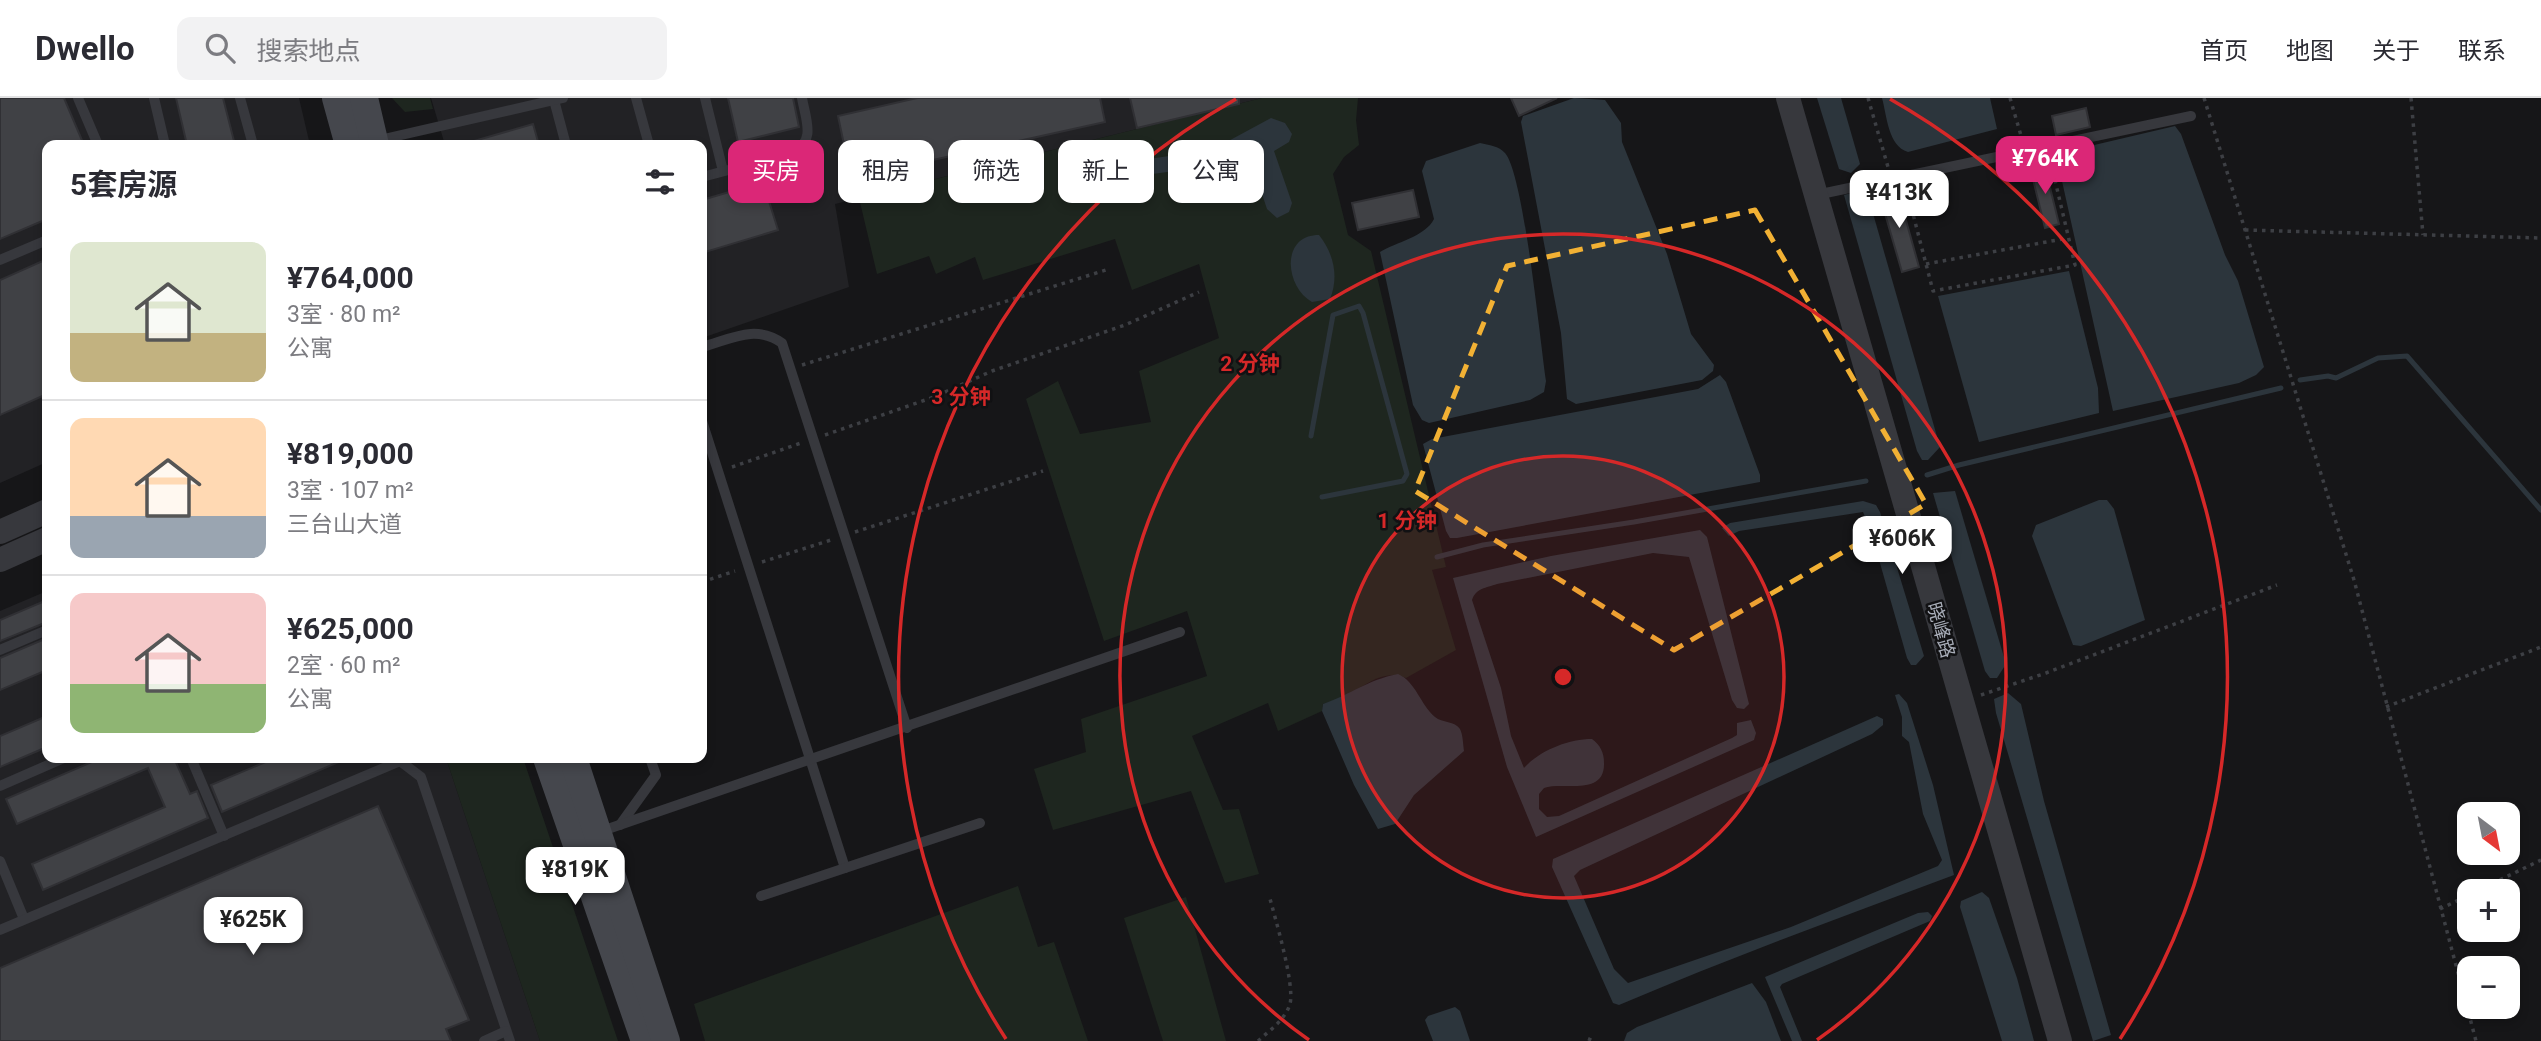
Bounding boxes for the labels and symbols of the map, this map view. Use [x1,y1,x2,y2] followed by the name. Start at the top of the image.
[1996,136,2094,196] pin: ¥764K
[1850,170,1948,230] pin: ¥413K
[1220,352,1280,376] text: 2 分钟
[931,385,991,409] text: 3 分钟
[1377,509,1437,533] text: 1 分钟
[1853,517,1951,576] pin: ¥606K
[1922,599,1960,661] street label: 晓峰路
[1551,665,1575,689] centre of rings
[2457,802,2520,864] north arrow
[526,848,624,907] pin: ¥819K
[204,898,302,957] pin: ¥625K

